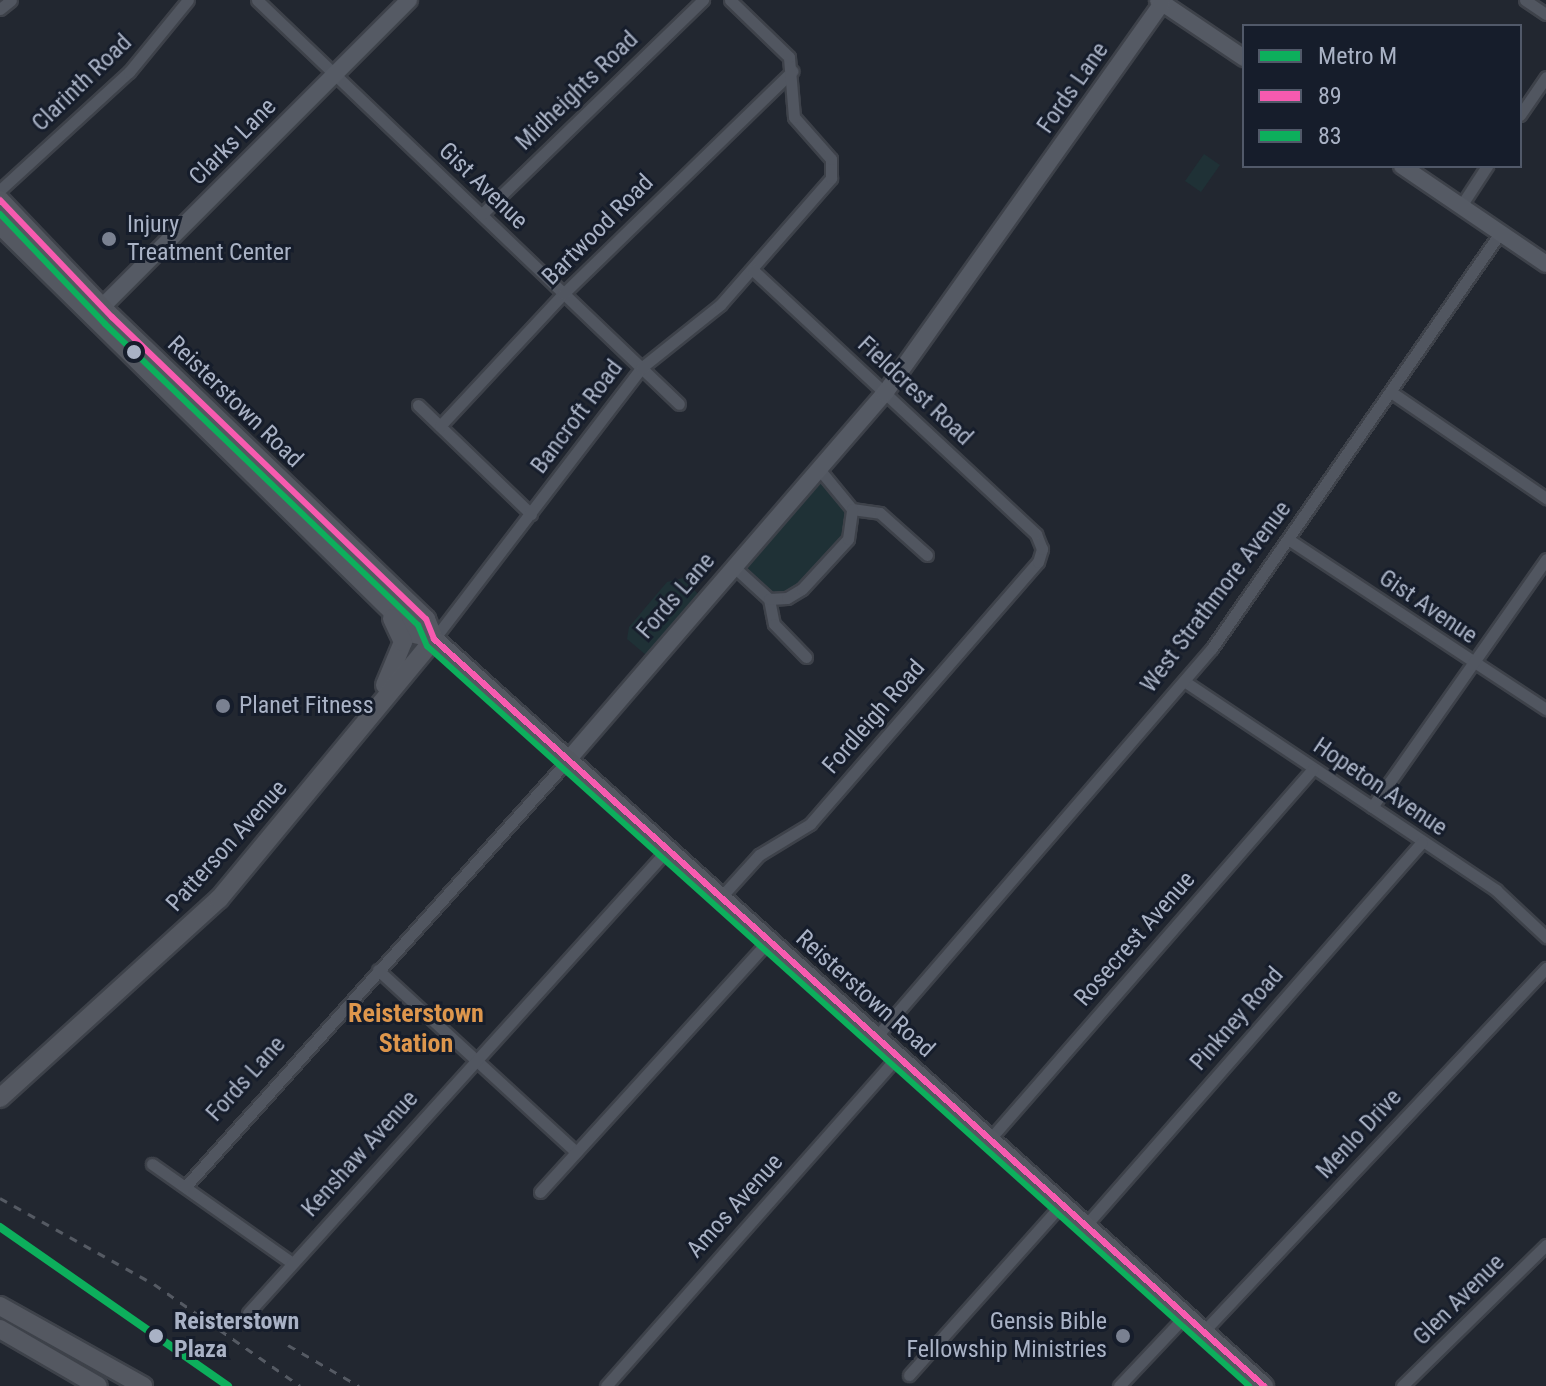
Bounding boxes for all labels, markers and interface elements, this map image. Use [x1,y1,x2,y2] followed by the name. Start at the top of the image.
[1242,24,1522,168] legend
[510,25,644,157] street label: Midheights Road
[26,28,138,138] street label: Clarinth Road
[1031,37,1115,139] street label: Fords Lane
[1318,42,1397,70] text: Metro M
[1318,82,1342,110] text: 89
[184,93,282,191] street label: Clarks Lane
[1318,122,1342,150] text: 83
[433,137,533,235] street label: Gist Avenue
[537,169,659,291] street label: Bartwood Road
[127,211,291,267] place label: Injury Treatment Center
[98,228,120,250] marker: Injury Treatment Center
[161,330,309,474] street label: Reisterstown Road
[851,330,979,452] street label: Fieldcrest Road
[126,344,142,360] unlabelled marker
[525,354,629,480] street label: Bancroft Road
[1135,496,1297,698] street label: West Strathmore Avenue
[631,547,721,645] street label: Fords Lane
[1373,564,1483,650] street label: Gist Avenue
[817,654,931,780] street label: Fordleigh Road
[239,692,374,720] place label: Planet Fitness
[214,697,232,715] marker: Planet Fitness
[1308,732,1452,842] street label: Hopeton Avenue
[161,774,293,918] street label: Patterson Avenue
[1069,866,1201,1012] street label: Rosecrest Avenue
[790,924,940,1064] street label: Reisterstown Road
[1184,961,1290,1077] street label: Pinkney Road
[348,998,484,1060] district label: Reisterstown Station
[200,1031,292,1127] street label: Fords Lane
[1310,1083,1408,1185] street label: Menlo Drive
[296,1085,424,1223] street label: Kenshaw Avenue
[681,1148,789,1264] street label: Amos Avenue
[1407,1248,1511,1352] street label: Glen Avenue
[174,1308,299,1364] place label: Reisterstown Plaza
[907,1308,1107,1364] place label: Gensis Bible Fellowship Ministries
[145,1325,167,1347] marker: Reisterstown Plaza
[1114,1327,1132,1345] marker: Gensis Bible Fellowship Ministries

